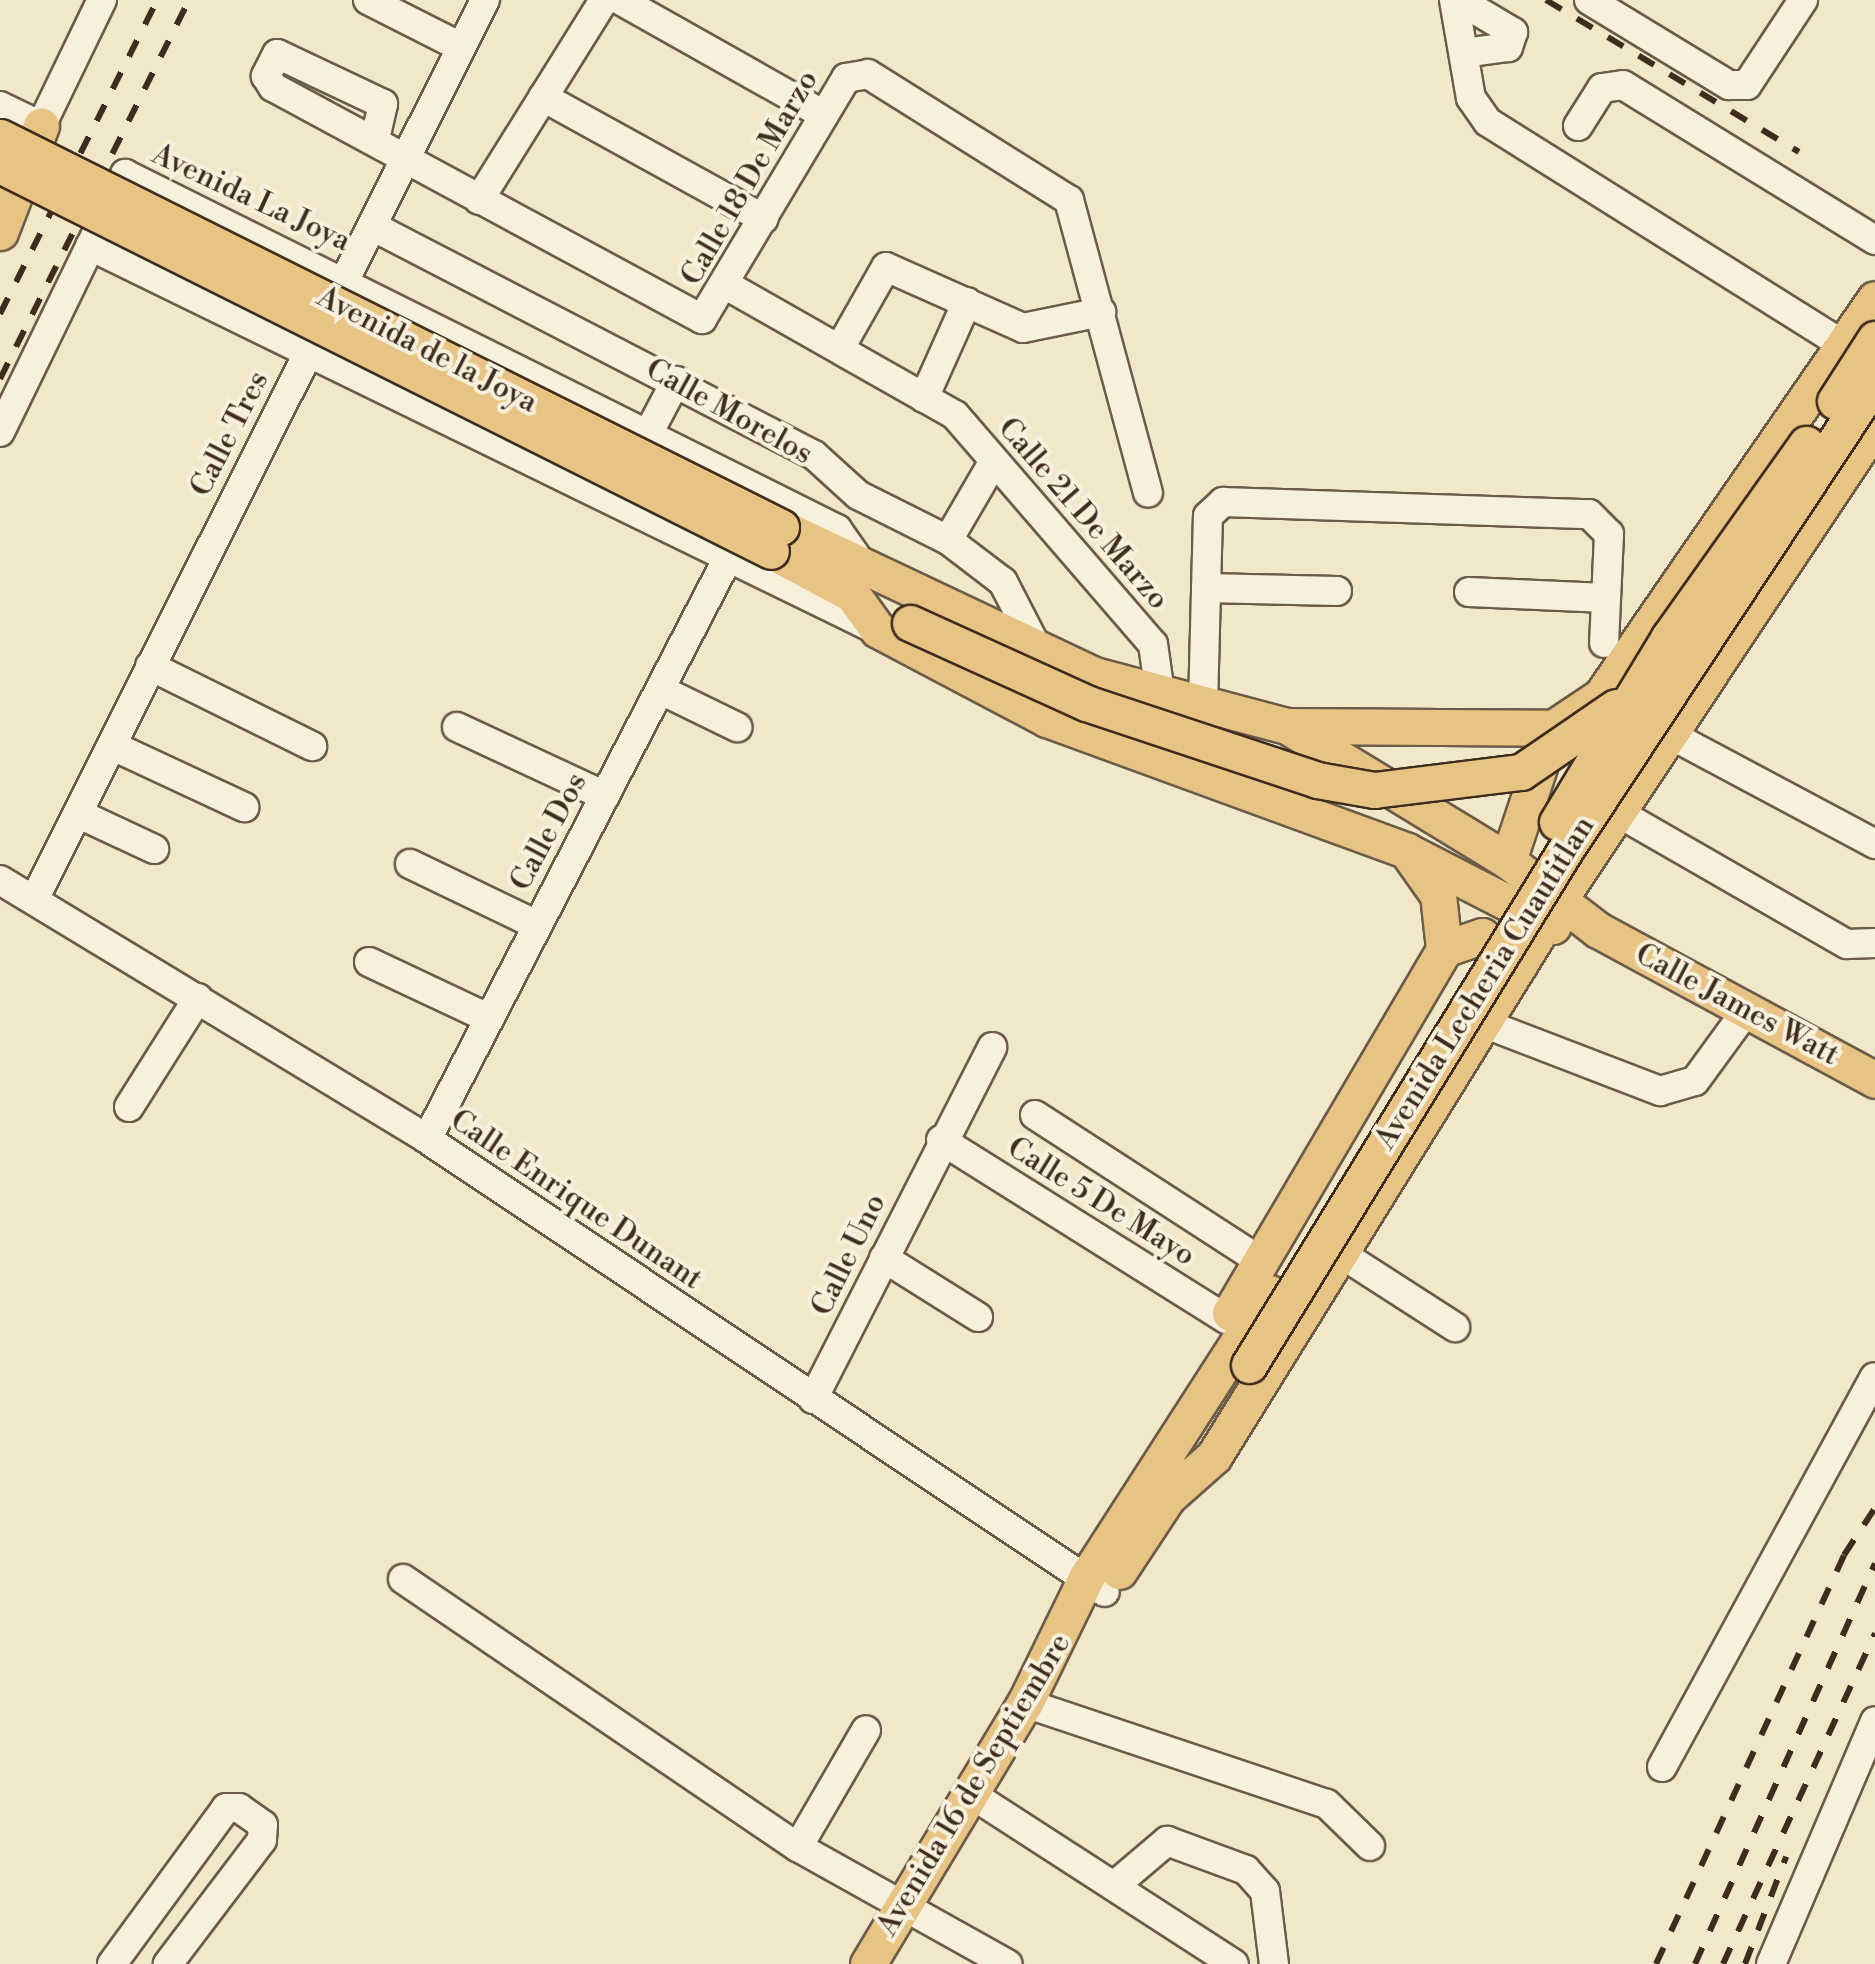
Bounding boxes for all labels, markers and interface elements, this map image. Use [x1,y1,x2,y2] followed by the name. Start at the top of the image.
[674,64,826,292] street label: Calle 18 De Marzo
[146,136,356,260] street label: Avenida La Joya
[311,279,543,421] street label: Avenida de la Joya
[639,351,819,473] street label: Calle Morelos
[183,365,277,503] street label: Calle Tres
[990,411,1176,617] street label: Calle 21 De Marzo
[503,767,595,897] street label: Calle Dos
[1368,810,1602,1156] street label: Avenida Lecheria Cuautitlan
[1629,936,1845,1074] street label: Calle James Watt
[443,1102,709,1298] street label: Calle Enrique Dunant
[1000,1130,1202,1274] street label: Calle 5 De Mayo
[804,1188,894,1322] street label: Calle Uno
[869,1627,1079,1943] street label: Avenida 16 de Septiembre

